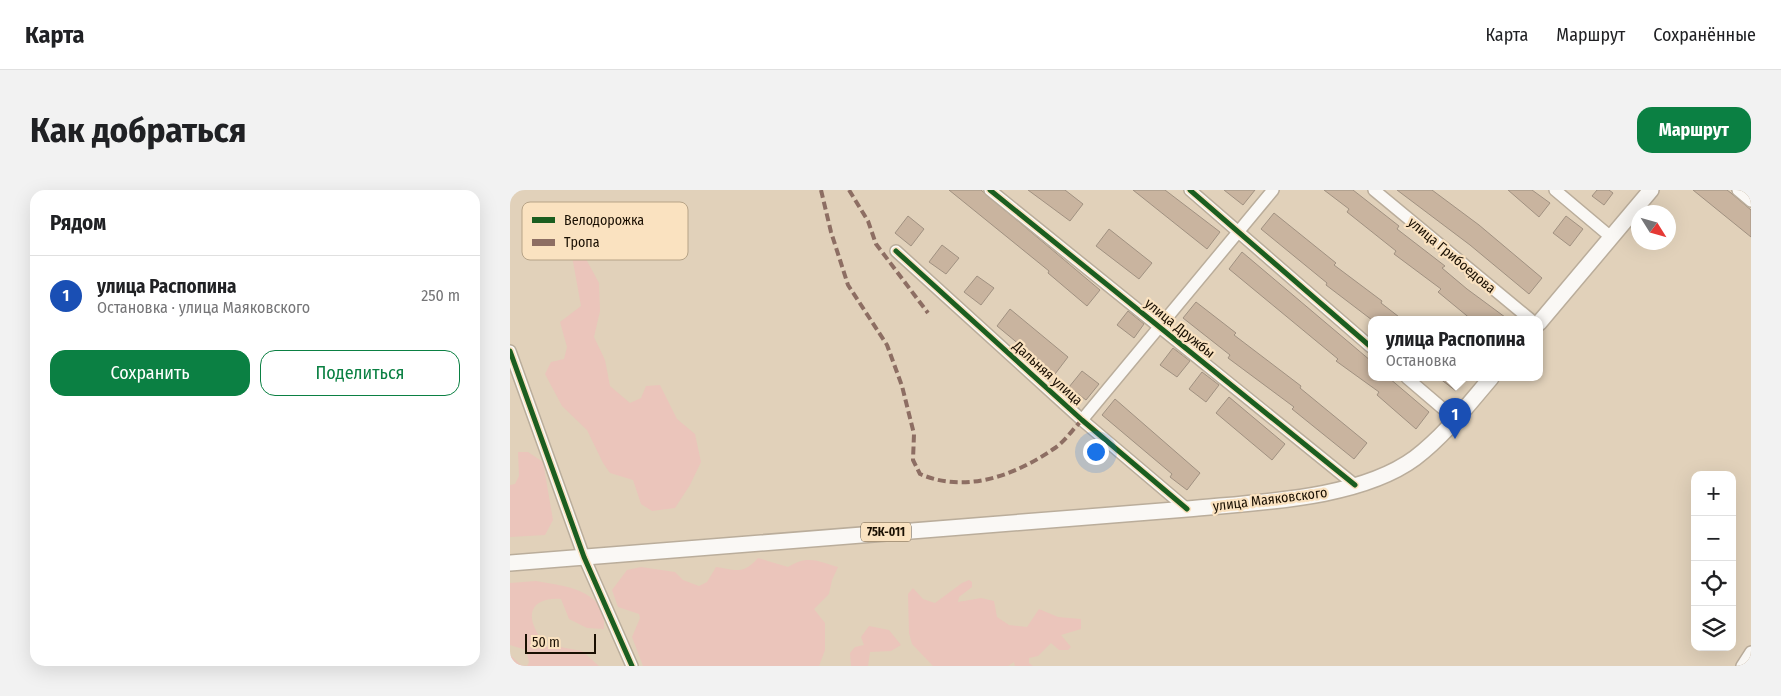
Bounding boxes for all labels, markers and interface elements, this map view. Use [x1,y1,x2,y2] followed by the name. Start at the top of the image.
[25,21,84,49] text: Карта
[1485,24,1528,46] text: Карта
[1556,24,1625,46] text: Маршрут
[1653,24,1756,46] text: Сохранённые
[1637,107,1751,153] button: Маршрут
[30,109,247,151] text: Как добраться
[522,202,688,260] legend
[1631,205,1676,250] north arrow
[50,210,106,236] text: Рядом
[564,212,644,229] text: Велодорожка
[1404,214,1499,297] street label: улица Грибоедова
[564,234,600,251] text: Тропа
[97,275,236,298] text: улица Распопина
[63,286,69,305] text: 1
[421,286,460,305] text: 250 m
[1141,295,1218,362] street label: улица Дружбы
[97,298,310,317] text: Остановка · улица Маяковского
[1368,316,1543,381] popup
[1386,328,1525,351] text: улица Распопина
[1009,337,1086,409] street label: Дальняя улица
[50,350,250,396] button: Сохранить
[260,350,460,396] button: Поделиться
[1386,351,1457,370] text: Остановка
[1439,398,1471,439] pin: 1
[1083,439,1109,465] your location
[1691,471,1736,651] map controls
[1691,471,1736,516] button: +
[1212,484,1328,515] street label: улица Маяковского
[1691,516,1736,561] button: −
[861,522,911,542] road number: 75К-011
[1691,561,1736,606] button: locate
[1691,606,1736,651] button: layers
[525,631,596,654] scale bar
[532,634,560,651] text: 50 m

